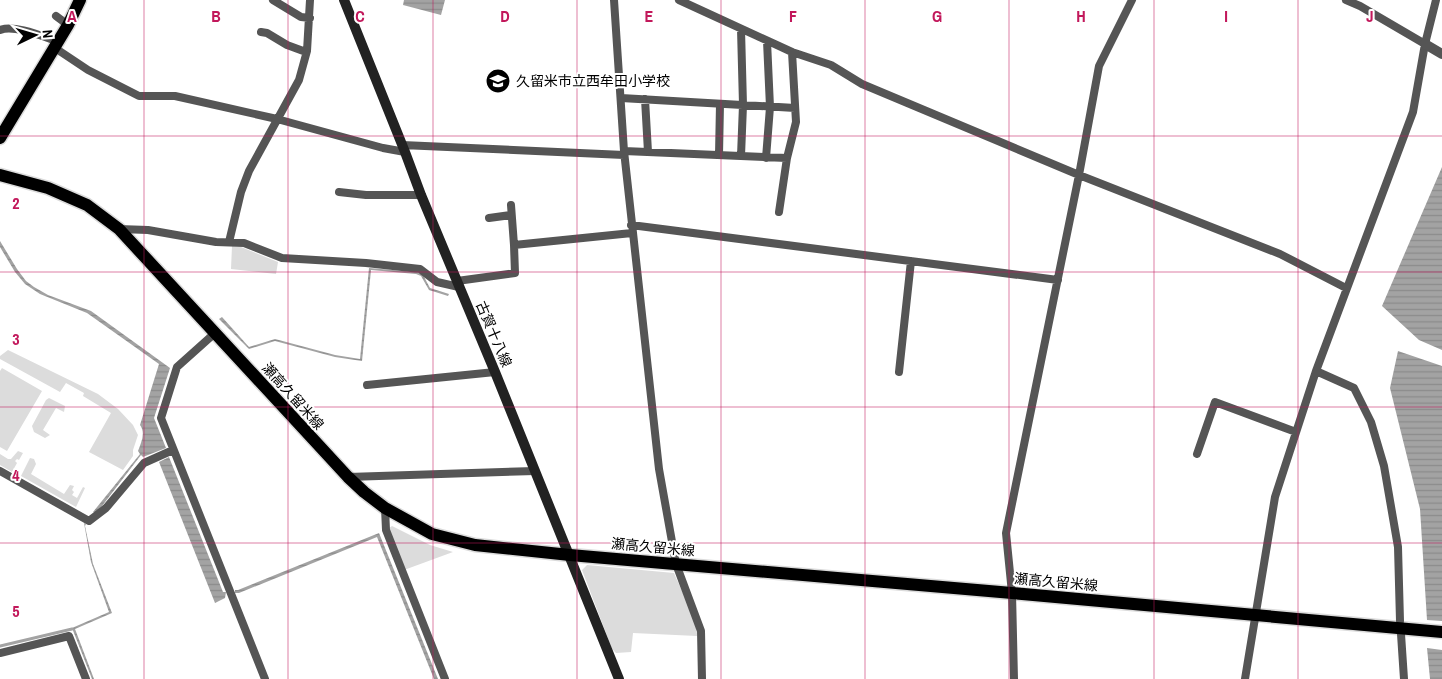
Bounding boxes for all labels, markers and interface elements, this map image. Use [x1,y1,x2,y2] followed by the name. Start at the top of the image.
[67,5,77,27] text: A
[211,5,221,27] text: B
[355,5,365,27] text: C
[500,5,510,27] text: D
[645,5,654,27] text: E
[789,5,797,27] text: F
[932,5,942,27] text: G
[1076,5,1086,27] text: H
[1224,5,1228,27] text: I
[1366,5,1374,27] text: J
[10,10,60,60] north arrow
[39,29,57,39] text: N
[485,68,511,94] school or university icon: 久留米市立西牟田小学校
[516,72,670,90] place label: 久留米市立西牟田小学校
[12,192,20,214] text: 2
[472,298,516,370] street label: 古賀十八線
[12,328,20,350] text: 3
[258,359,328,433] street label: 瀬高久留米線
[12,464,20,486] text: 4
[610,534,696,560] street label: 瀬高久留米線
[1013,569,1099,595] street label: 瀬高久留米線
[12,600,20,622] text: 5

